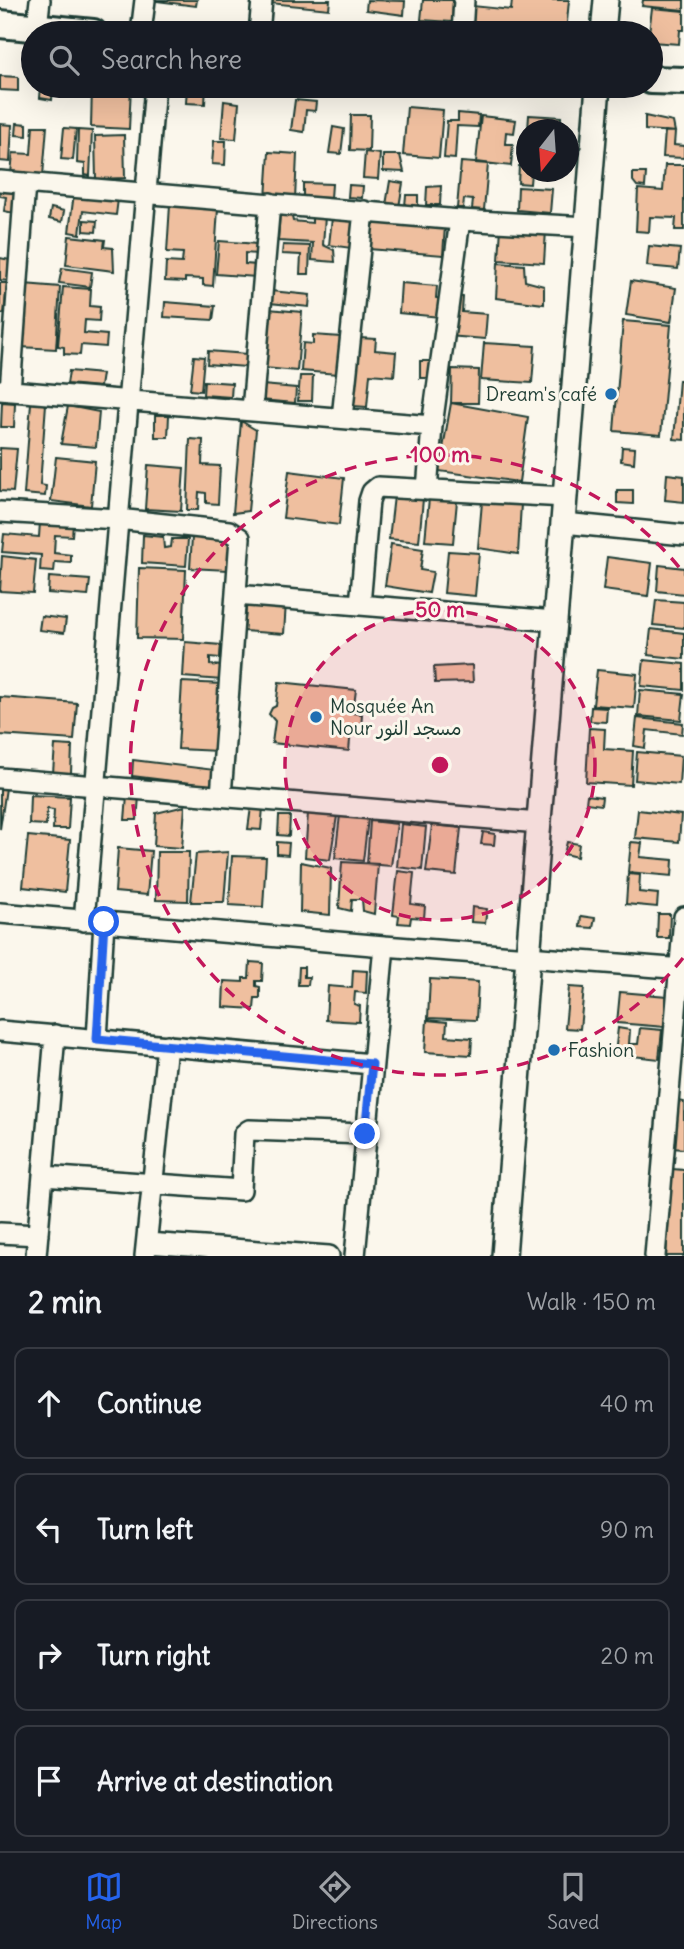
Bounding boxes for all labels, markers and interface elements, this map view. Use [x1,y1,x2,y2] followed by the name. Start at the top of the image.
[21,21,663,98] search box
[45,41,83,79] icon: search
[101,43,242,76] text: Search here
[516,119,579,182] north arrow
[486,382,597,406] place label: Dream's café
[603,386,619,402] marker: Dream's café
[410,441,470,468] text: 100 m
[415,596,465,623] text: 50 m
[330,694,462,741] place label: Mosquée An Nour مسجد النور
[308,709,324,725] marker: Mosquée An Nour مسجد النور
[428,753,452,777] centre of rings
[88,906,119,937] route start
[568,1038,634,1062] place label: Fashion
[546,1042,562,1058] marker: Fashion
[349,1118,380,1149] route end
[28,1283,102,1321] text: 2 min
[527,1287,656,1316] text: Walk · 150 m
[30,1384,68,1422] icon: ahead
[97,1387,202,1420] text: Continue
[600,1389,654,1418] text: 40 m
[30,1510,68,1548] icon: left
[97,1513,193,1546] text: Turn left
[600,1515,654,1544] text: 90 m
[30,1636,68,1674] icon: right
[97,1639,210,1672] text: Turn right
[601,1641,654,1670] text: 20 m
[30,1762,68,1800] icon: arrive
[97,1765,333,1798] text: Arrive at destination
[85,1868,123,1934] tab: Map
[292,1868,378,1934] tab: Directions
[547,1868,599,1934] tab: Saved

